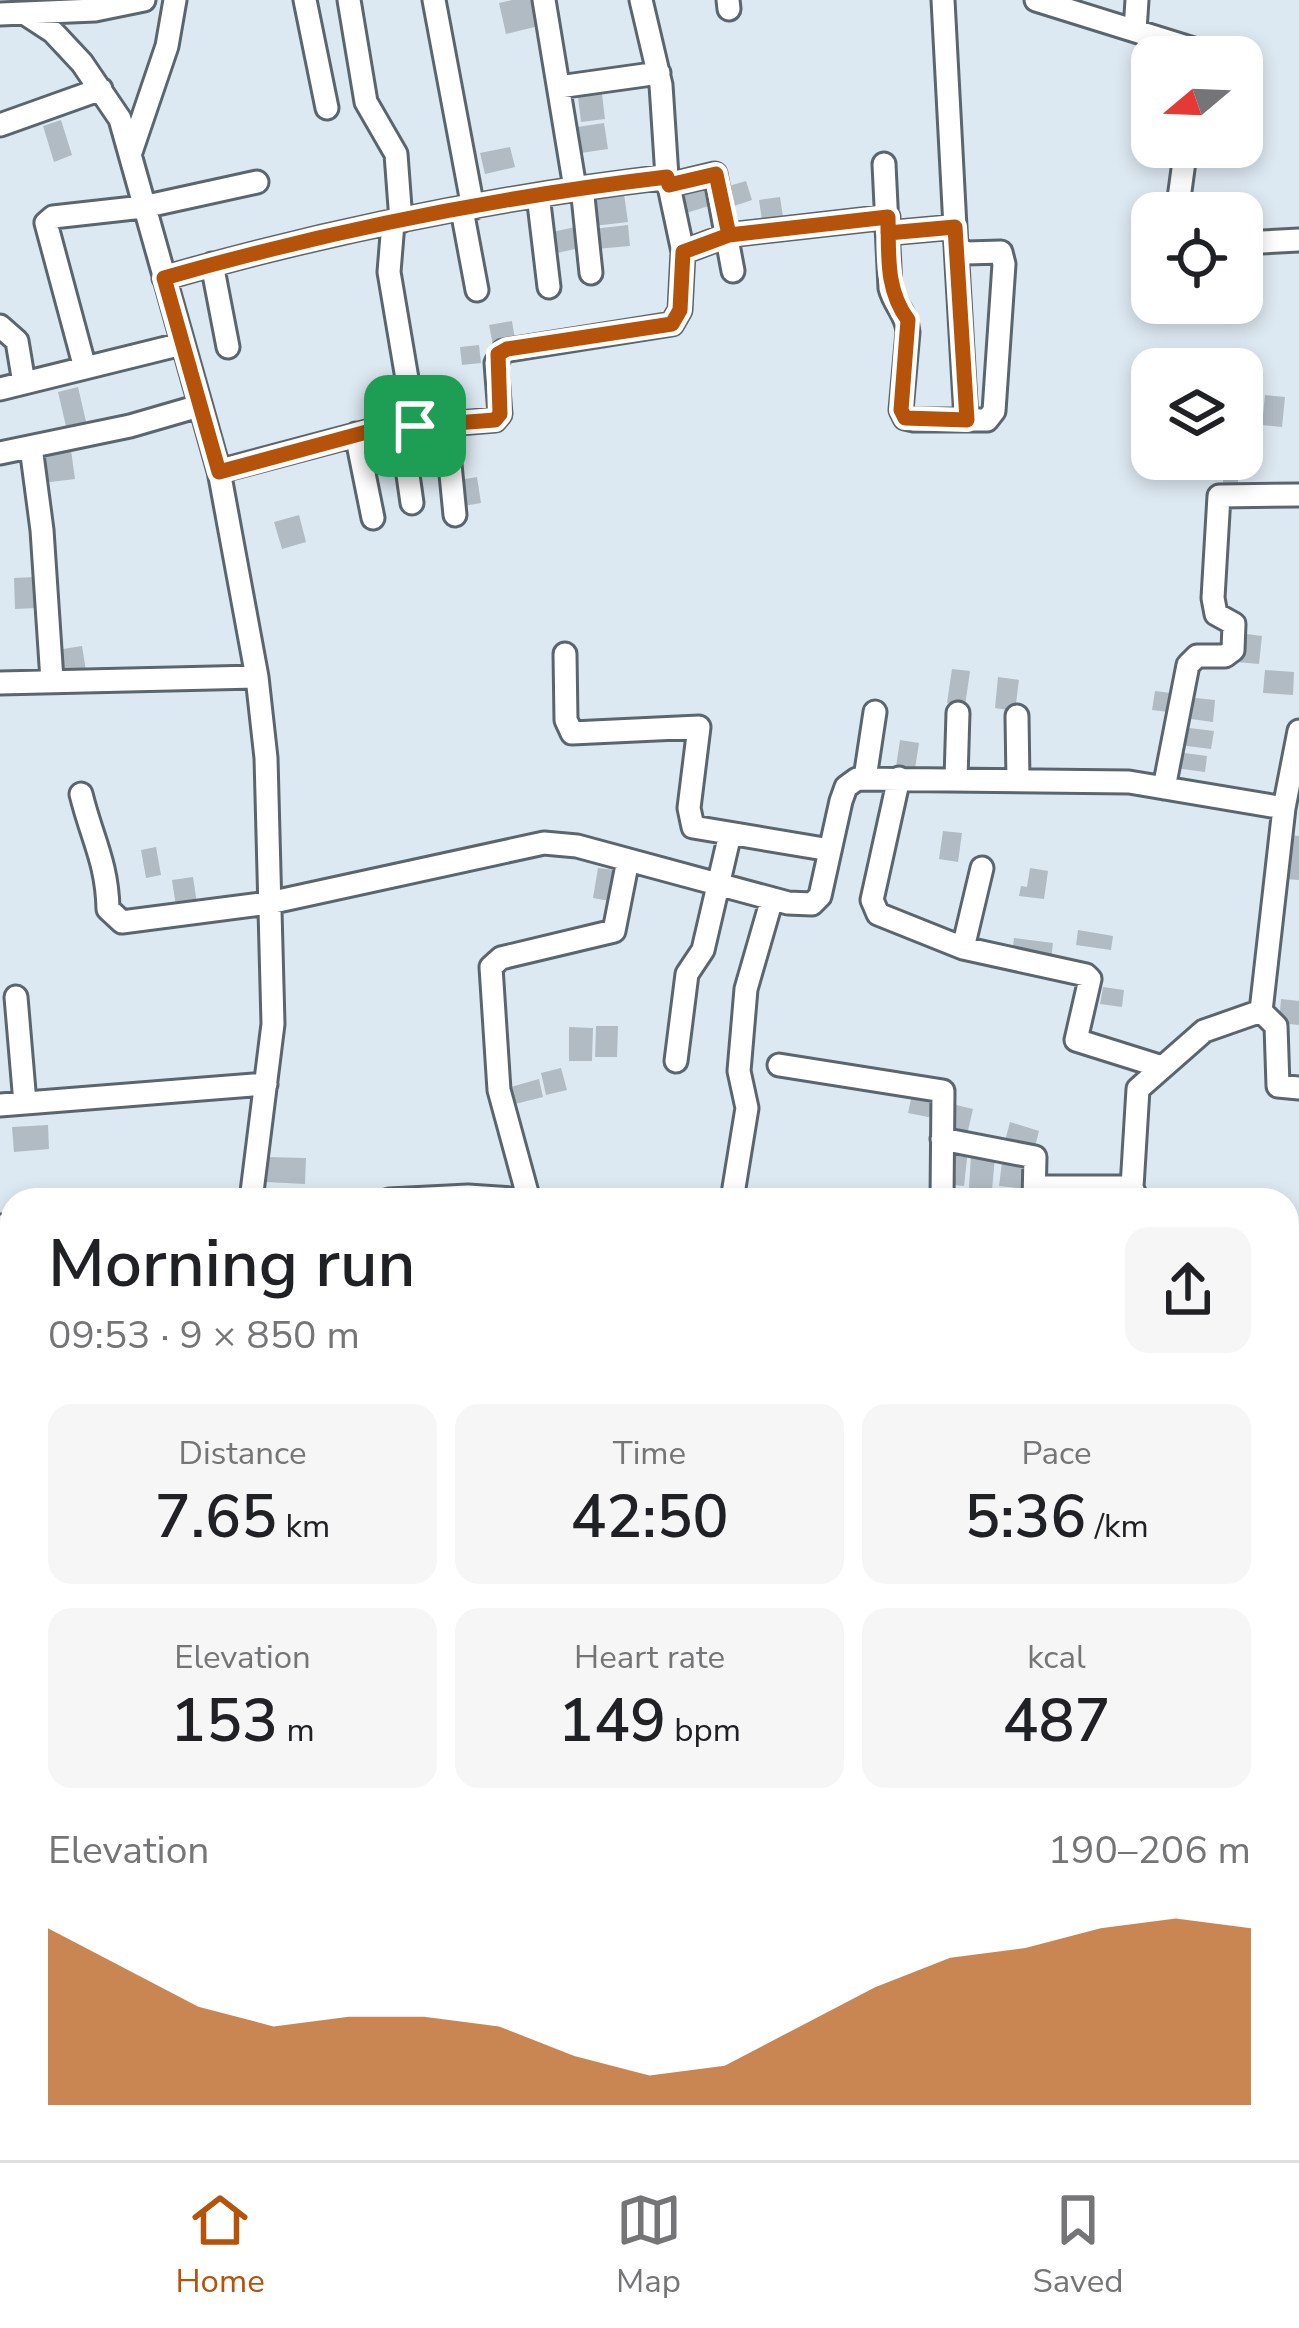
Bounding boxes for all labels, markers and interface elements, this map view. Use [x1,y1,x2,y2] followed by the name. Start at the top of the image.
[1131,36,1263,168] north arrow
[1131,36,1263,480] map controls
[1131,192,1263,324] button: locate
[1131,348,1263,480] button: layers
[364,375,466,477] pin
[382,393,448,459] icon: arrive
[48,1219,416,1309] text: Morning run
[1125,1227,1251,1353] button: share
[48,1309,360,1362] text: 09:53 · 9 × 850 m
[178,1431,307,1476] text: Distance
[613,1431,686,1476] text: Time
[1021,1431,1092,1476] text: Pace
[155,1476,277,1558] text: 7.65
[570,1476,729,1558] text: 42:50
[964,1476,1086,1558] text: 5:36
[277,1504,330,1549] text: km
[1086,1504,1149,1549] text: /km
[174,1635,311,1680] text: Elevation
[574,1635,725,1680] text: Heart rate
[1027,1635,1086,1680] text: kcal
[170,1680,278,1762] text: 153
[558,1680,666,1762] text: 149
[1003,1680,1111,1762] text: 487
[278,1708,315,1753] text: m
[666,1708,741,1753] text: bpm
[48,1824,209,1877] text: Elevation
[1048,1824,1251,1877] text: 190–206 m
[175,2187,265,2304] tab: Home
[616,2187,682,2304] tab: Map
[1032,2187,1124,2304] tab: Saved

